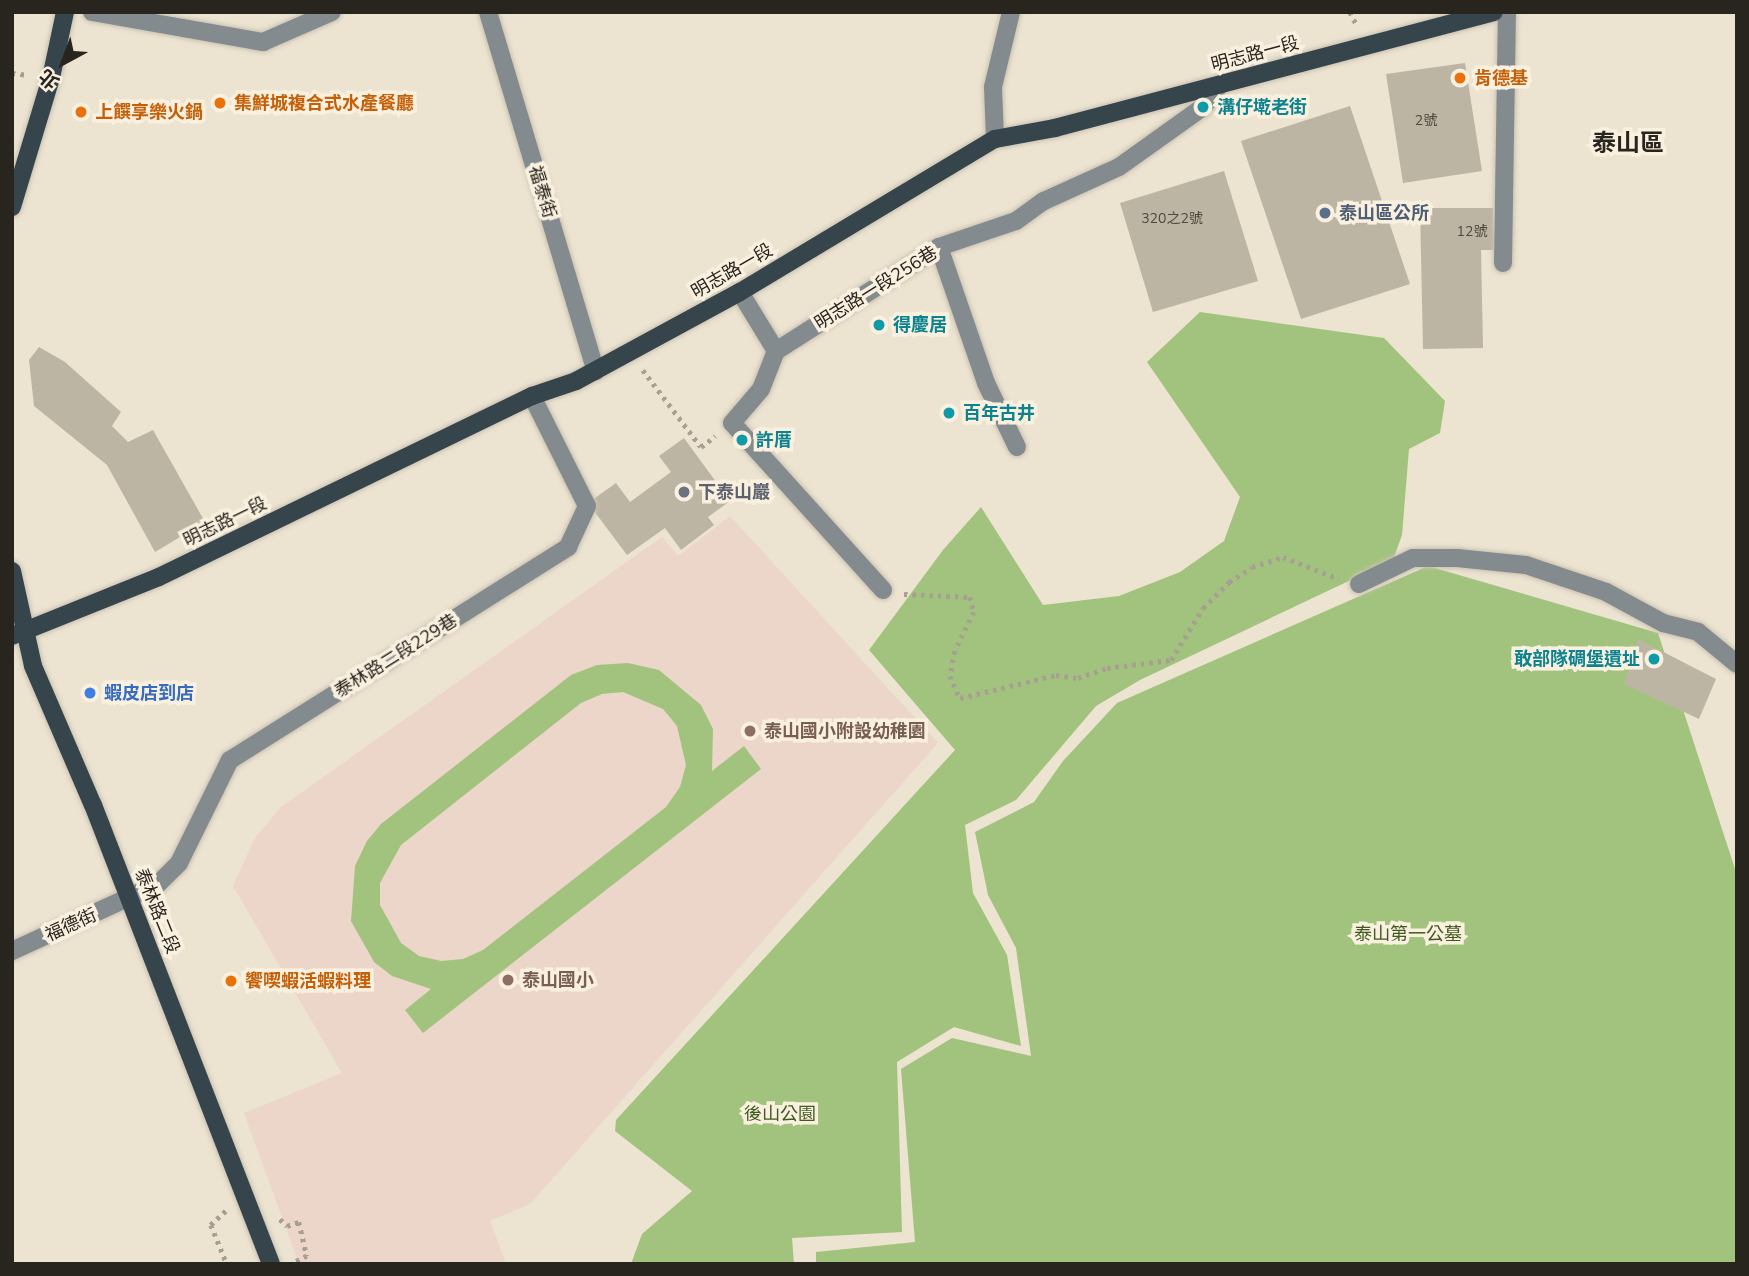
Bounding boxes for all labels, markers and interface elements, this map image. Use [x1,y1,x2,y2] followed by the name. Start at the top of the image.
[28,28,98,98] north arrow
[1209,32,1301,76] street label: 明志路一段
[34,63,65,95] text: 北
[1474,67,1528,89] place label: 肯德基
[1452,70,1468,86] marker: 肯德基
[234,92,414,114] place label: 集鮮城複合式水產餐廳
[212,95,228,111] marker: 集鮮城複合式水產餐廳
[1217,96,1307,118] place label: 溝仔墘老街
[1195,99,1211,115] marker: 溝仔墘老街
[95,101,203,123] place label: 上饌享樂火鍋
[73,104,89,120] marker: 上饌享樂火鍋
[1415,113,1437,129] house number: 2號
[1592,130,1664,158] district label: 泰山區
[524,163,560,221] street label: 福泰街
[1339,202,1429,224] place label: 泰山區公所
[1317,205,1333,221] marker: 泰山區公所
[1141,211,1203,227] house number: 320之2號
[1457,224,1487,240] house number: 12號
[688,239,776,303] street label: 明志路一段
[811,242,941,334] street label: 明志路一段256巷
[893,314,947,336] place label: 得慶居
[871,317,887,333] marker: 得慶居
[963,402,1035,424] place label: 百年古井
[941,405,957,421] marker: 百年古井
[756,429,792,451] place label: 許厝
[734,432,750,448] marker: 許厝
[698,481,770,503] place label: 下泰山巖
[676,484,692,500] marker: 下泰山巖
[180,493,270,551] street label: 明志路一段
[331,610,461,702] street label: 泰林路二段229巷
[1514,648,1640,670] place label: 敢部隊碉堡遺址
[1646,651,1662,667] marker: 敢部隊碉堡遺址
[104,682,194,704] place label: 蝦皮店到店
[82,685,98,701] marker: 蝦皮店到店
[764,720,926,742] place label: 泰山國小附設幼稚園
[742,723,758,739] marker: 泰山國小附設幼稚園
[130,865,184,957] street label: 泰林路二段
[42,904,100,946] street label: 福德街
[1354,923,1462,945] park label: 泰山第一公墓
[522,969,594,991] place label: 泰山國小
[245,970,371,992] place label: 饗喫蝦活蝦料理
[500,972,516,988] marker: 泰山國小
[223,973,239,989] marker: 饗喫蝦活蝦料理
[744,1103,816,1125] park label: 後山公園

